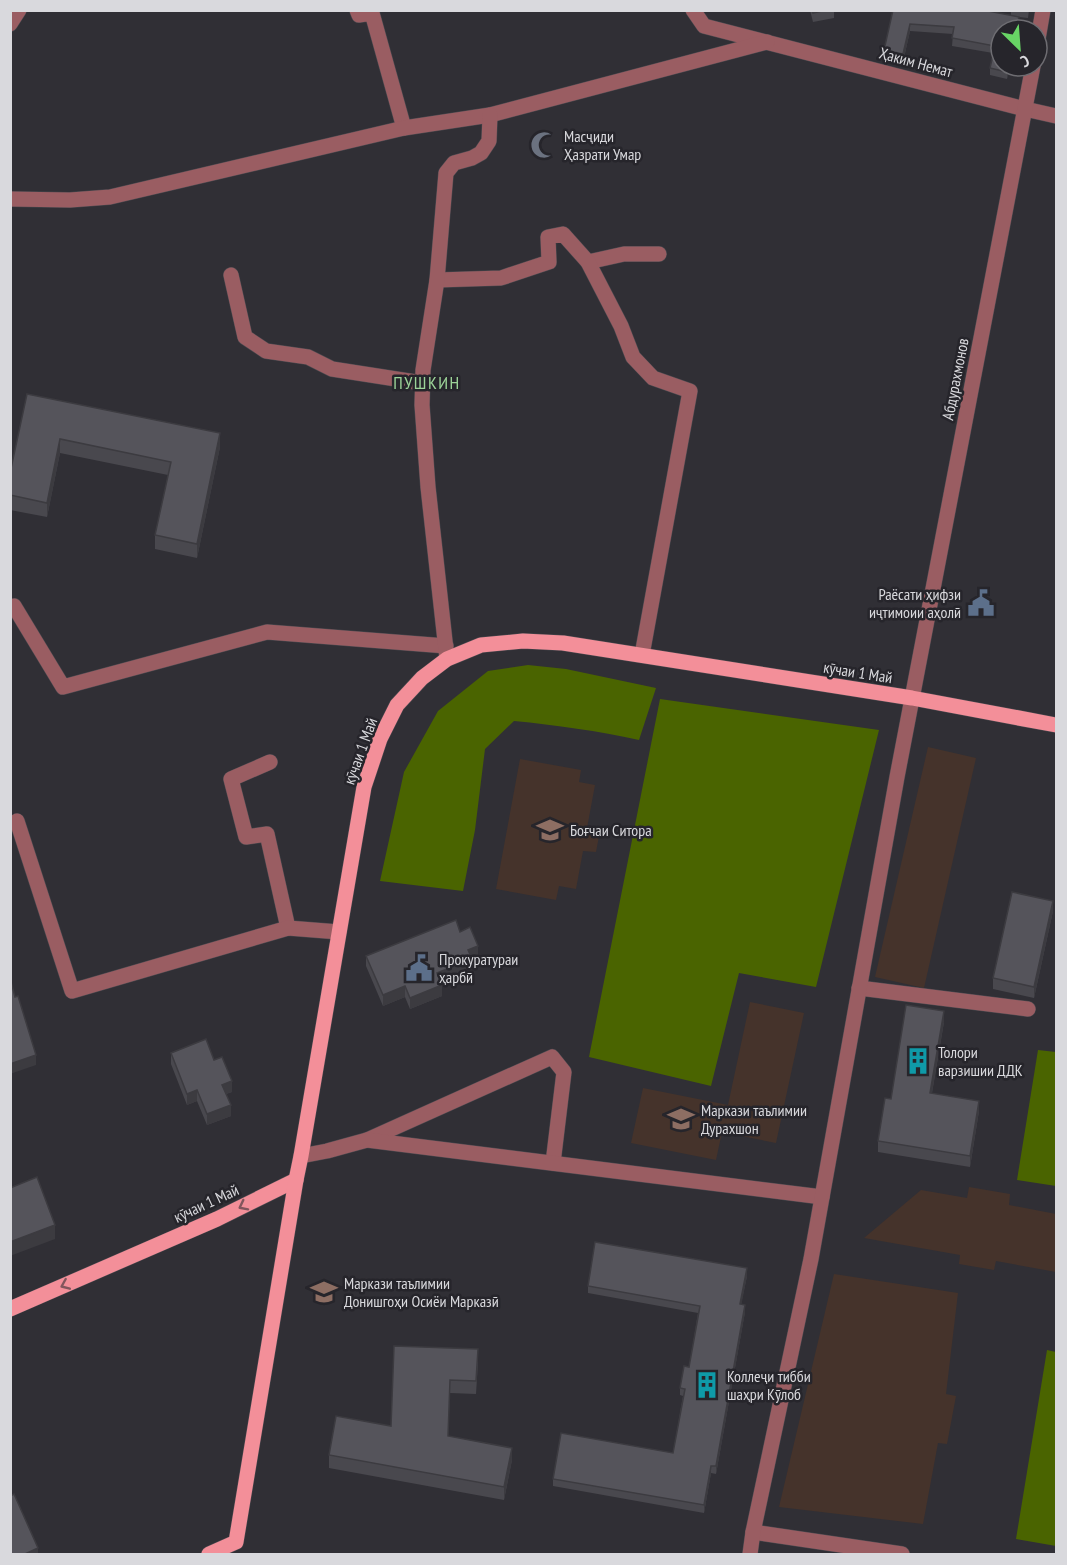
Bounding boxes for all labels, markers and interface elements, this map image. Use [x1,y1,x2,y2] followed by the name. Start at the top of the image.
[989,18,1049,78] north arrow
[877,43,956,82] street label: Ҳаким Немат
[1017,51,1033,72] text: С
[564,126,641,164] place label: Масҷиди Ҳазрати Умар
[529,130,559,160] mosque icon: Масҷиди Ҳазрати Умар
[937,336,973,422] street label: Абдурахмонов
[393,371,461,394] district label: ПУШКИН
[869,584,961,622] place label: Раёсати ҳифзи иҷтимоии аҳолӣ
[966,588,996,618] public building icon: Раёсати ҳифзи иҷтимоии аҳолӣ
[822,657,894,687] street label: кӯчаи 1 Май
[339,715,381,787] street label: кӯчаи 1 Май
[535,815,565,845] school or university icon: Боғчаи Ситора
[570,820,652,840] place label: Боғчаи Ситора
[439,949,518,987] place label: Прокуратураи ҳарбӣ
[404,953,434,983] public building icon: Прокуратураи ҳарбӣ
[938,1042,1023,1080] place label: Толори варзишии ДДК
[903,1046,933,1076] building icon: Толори варзишии ДДК
[701,1100,807,1138] place label: Маркази таълимии Дурахшон
[666,1104,696,1134] school or university icon: Маркази таълимии Дурахшон
[170,1179,242,1227] street label: кӯчаи 1 Май
[239,1199,250,1211] one-way arrow
[344,1273,499,1311] place label: Маркази таълимии Донишгоҳи Осиёи Марказӣ
[309,1277,339,1307] school or university icon: Маркази таълимии Донишгоҳи Осиёи Марказӣ
[60,1278,71,1290] one-way arrow
[727,1366,811,1404] place label: Коллеҷи тибби шаҳри Кӯлоб
[692,1370,722,1400] building icon: Коллеҷи тибби шаҳри Кӯлоб

